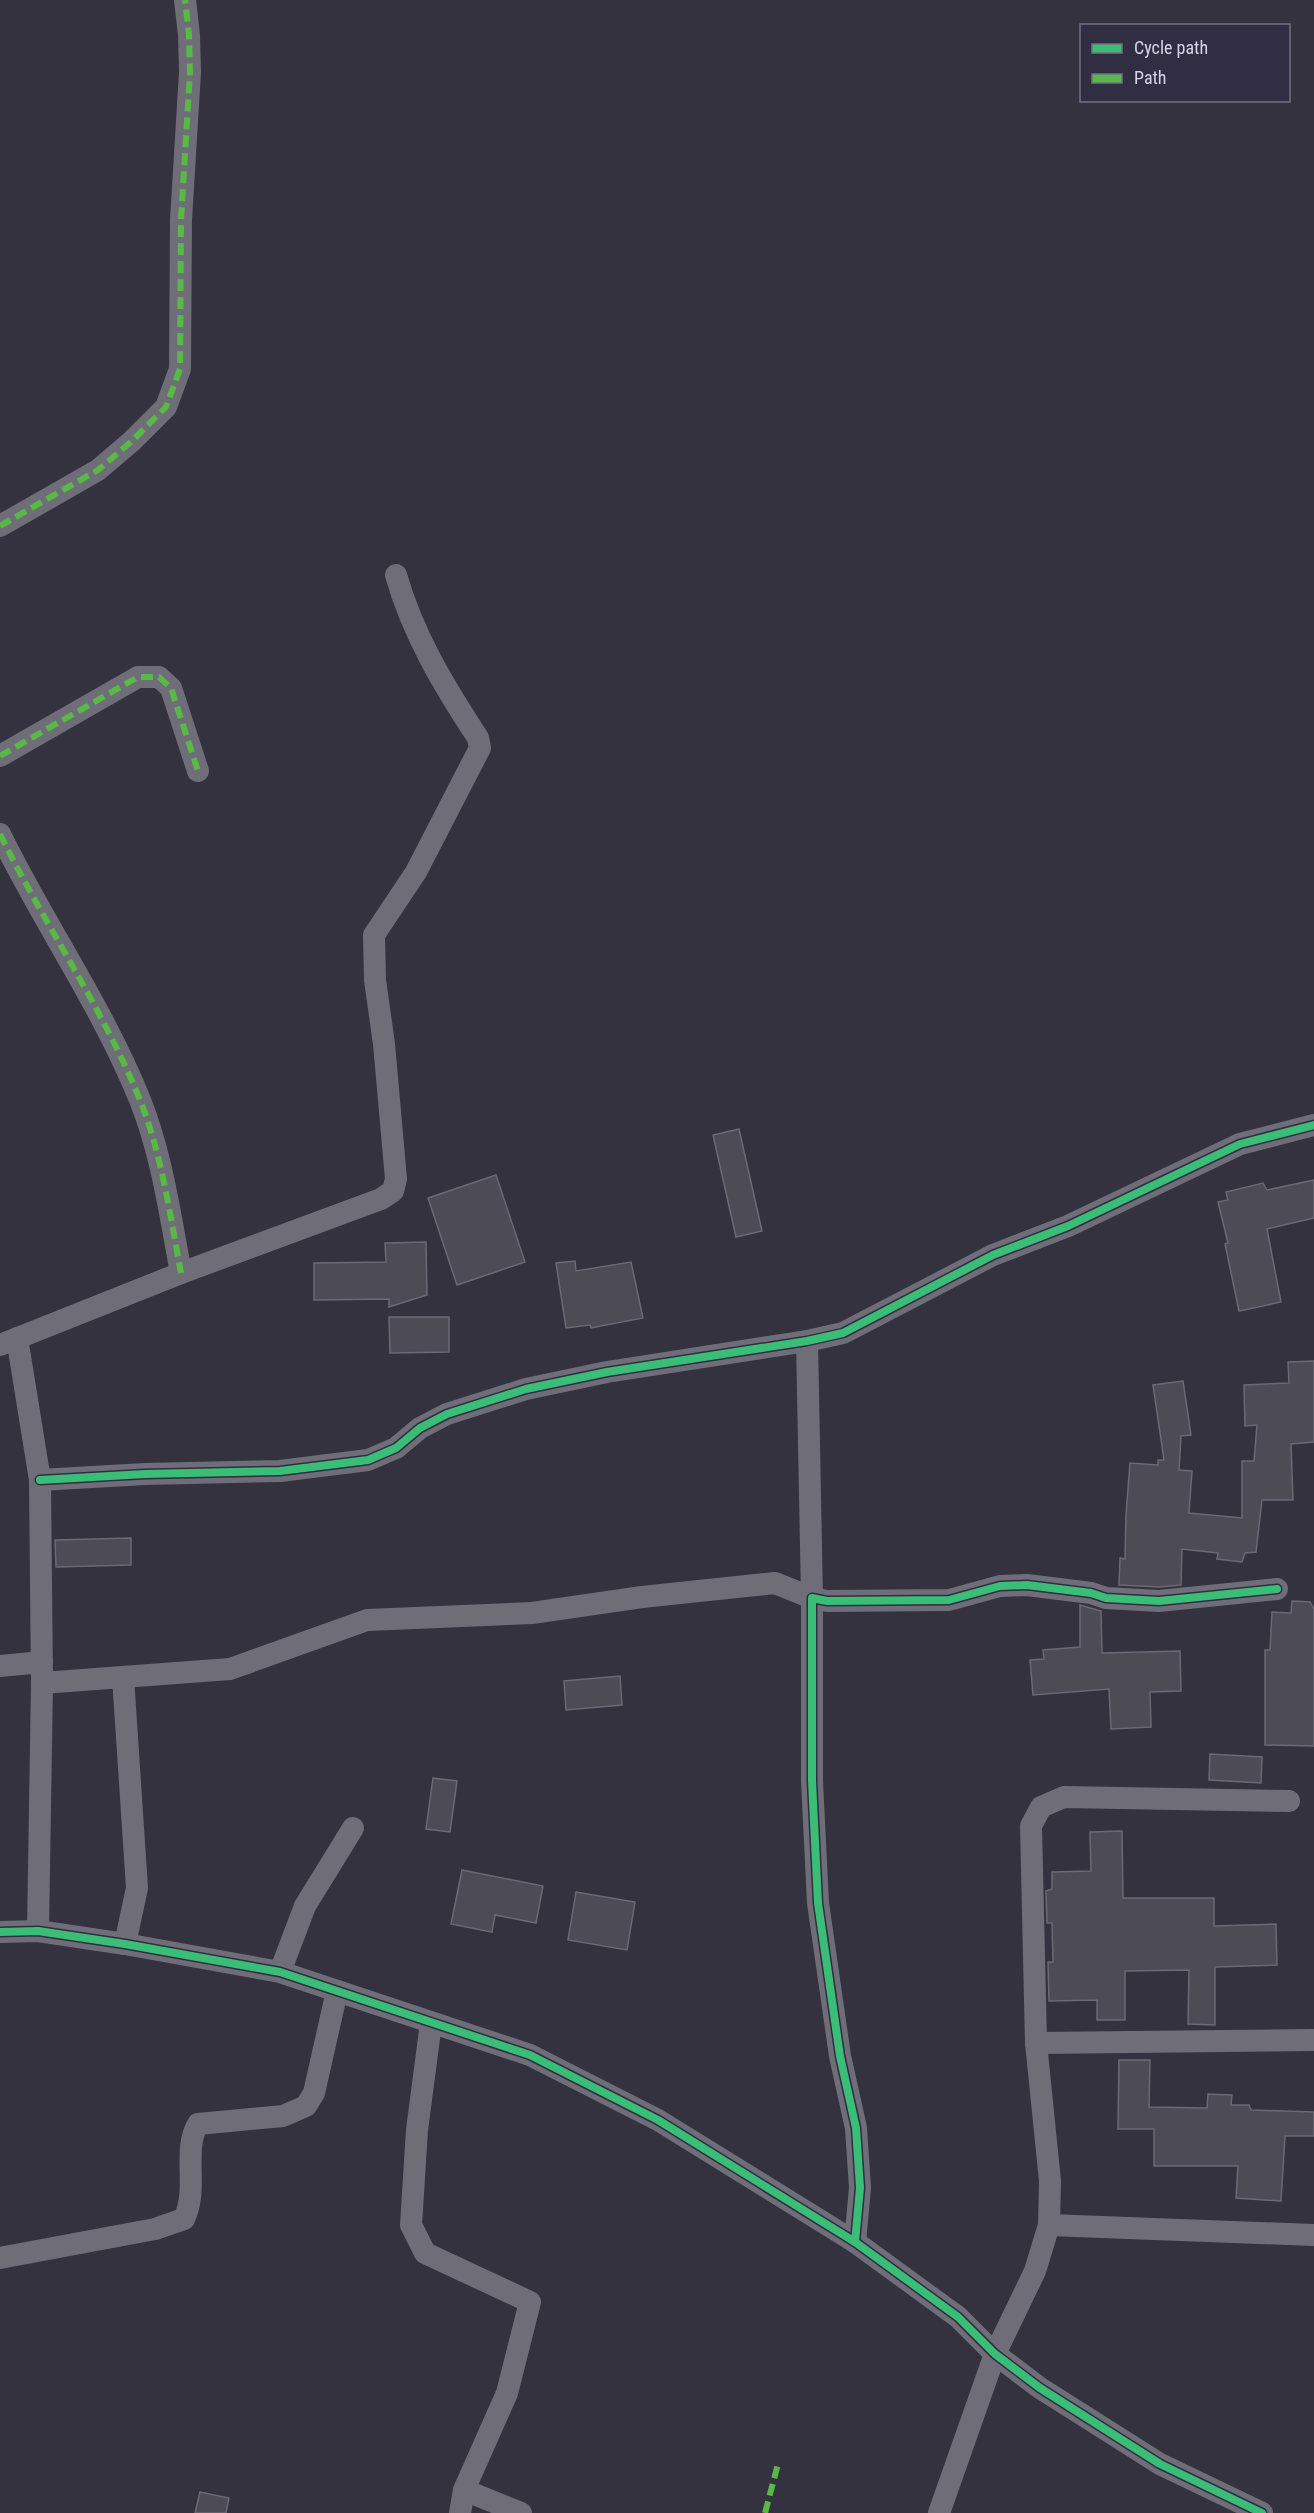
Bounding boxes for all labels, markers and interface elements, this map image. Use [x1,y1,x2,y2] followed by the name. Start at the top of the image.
[1080,24,1290,102] legend
[1134,37,1208,58] text: Cycle path
[1134,67,1167,88] text: Path

